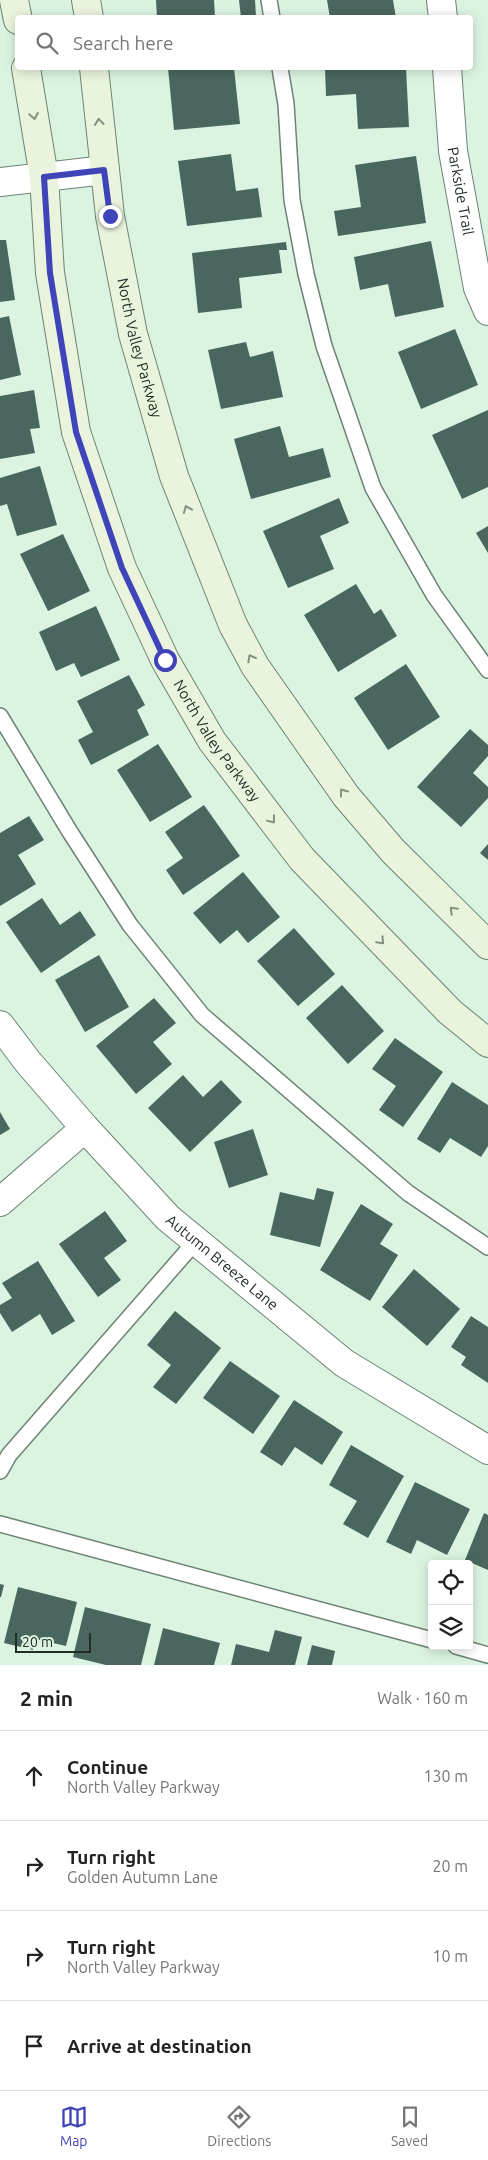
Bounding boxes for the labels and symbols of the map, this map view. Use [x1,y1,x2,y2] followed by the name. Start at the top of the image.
[28,111,38,120] one-way arrow
[94,118,105,126] one-way arrow
[444,146,477,237] street label: Parkside Trail
[99,205,122,228] route end
[114,277,166,419] street label: North Valley Parkway
[182,505,193,514] one-way arrow
[154,649,177,672] route start
[247,654,257,663] one-way arrow
[170,677,264,805] street label: North Valley Parkway
[340,789,348,798] one-way arrow
[267,814,275,823] one-way arrow
[450,907,459,916] one-way arrow
[375,935,384,944] one-way arrow
[163,1211,282,1313] street label: Autumn Breeze Lane
[15,1630,91,1653] scale bar

